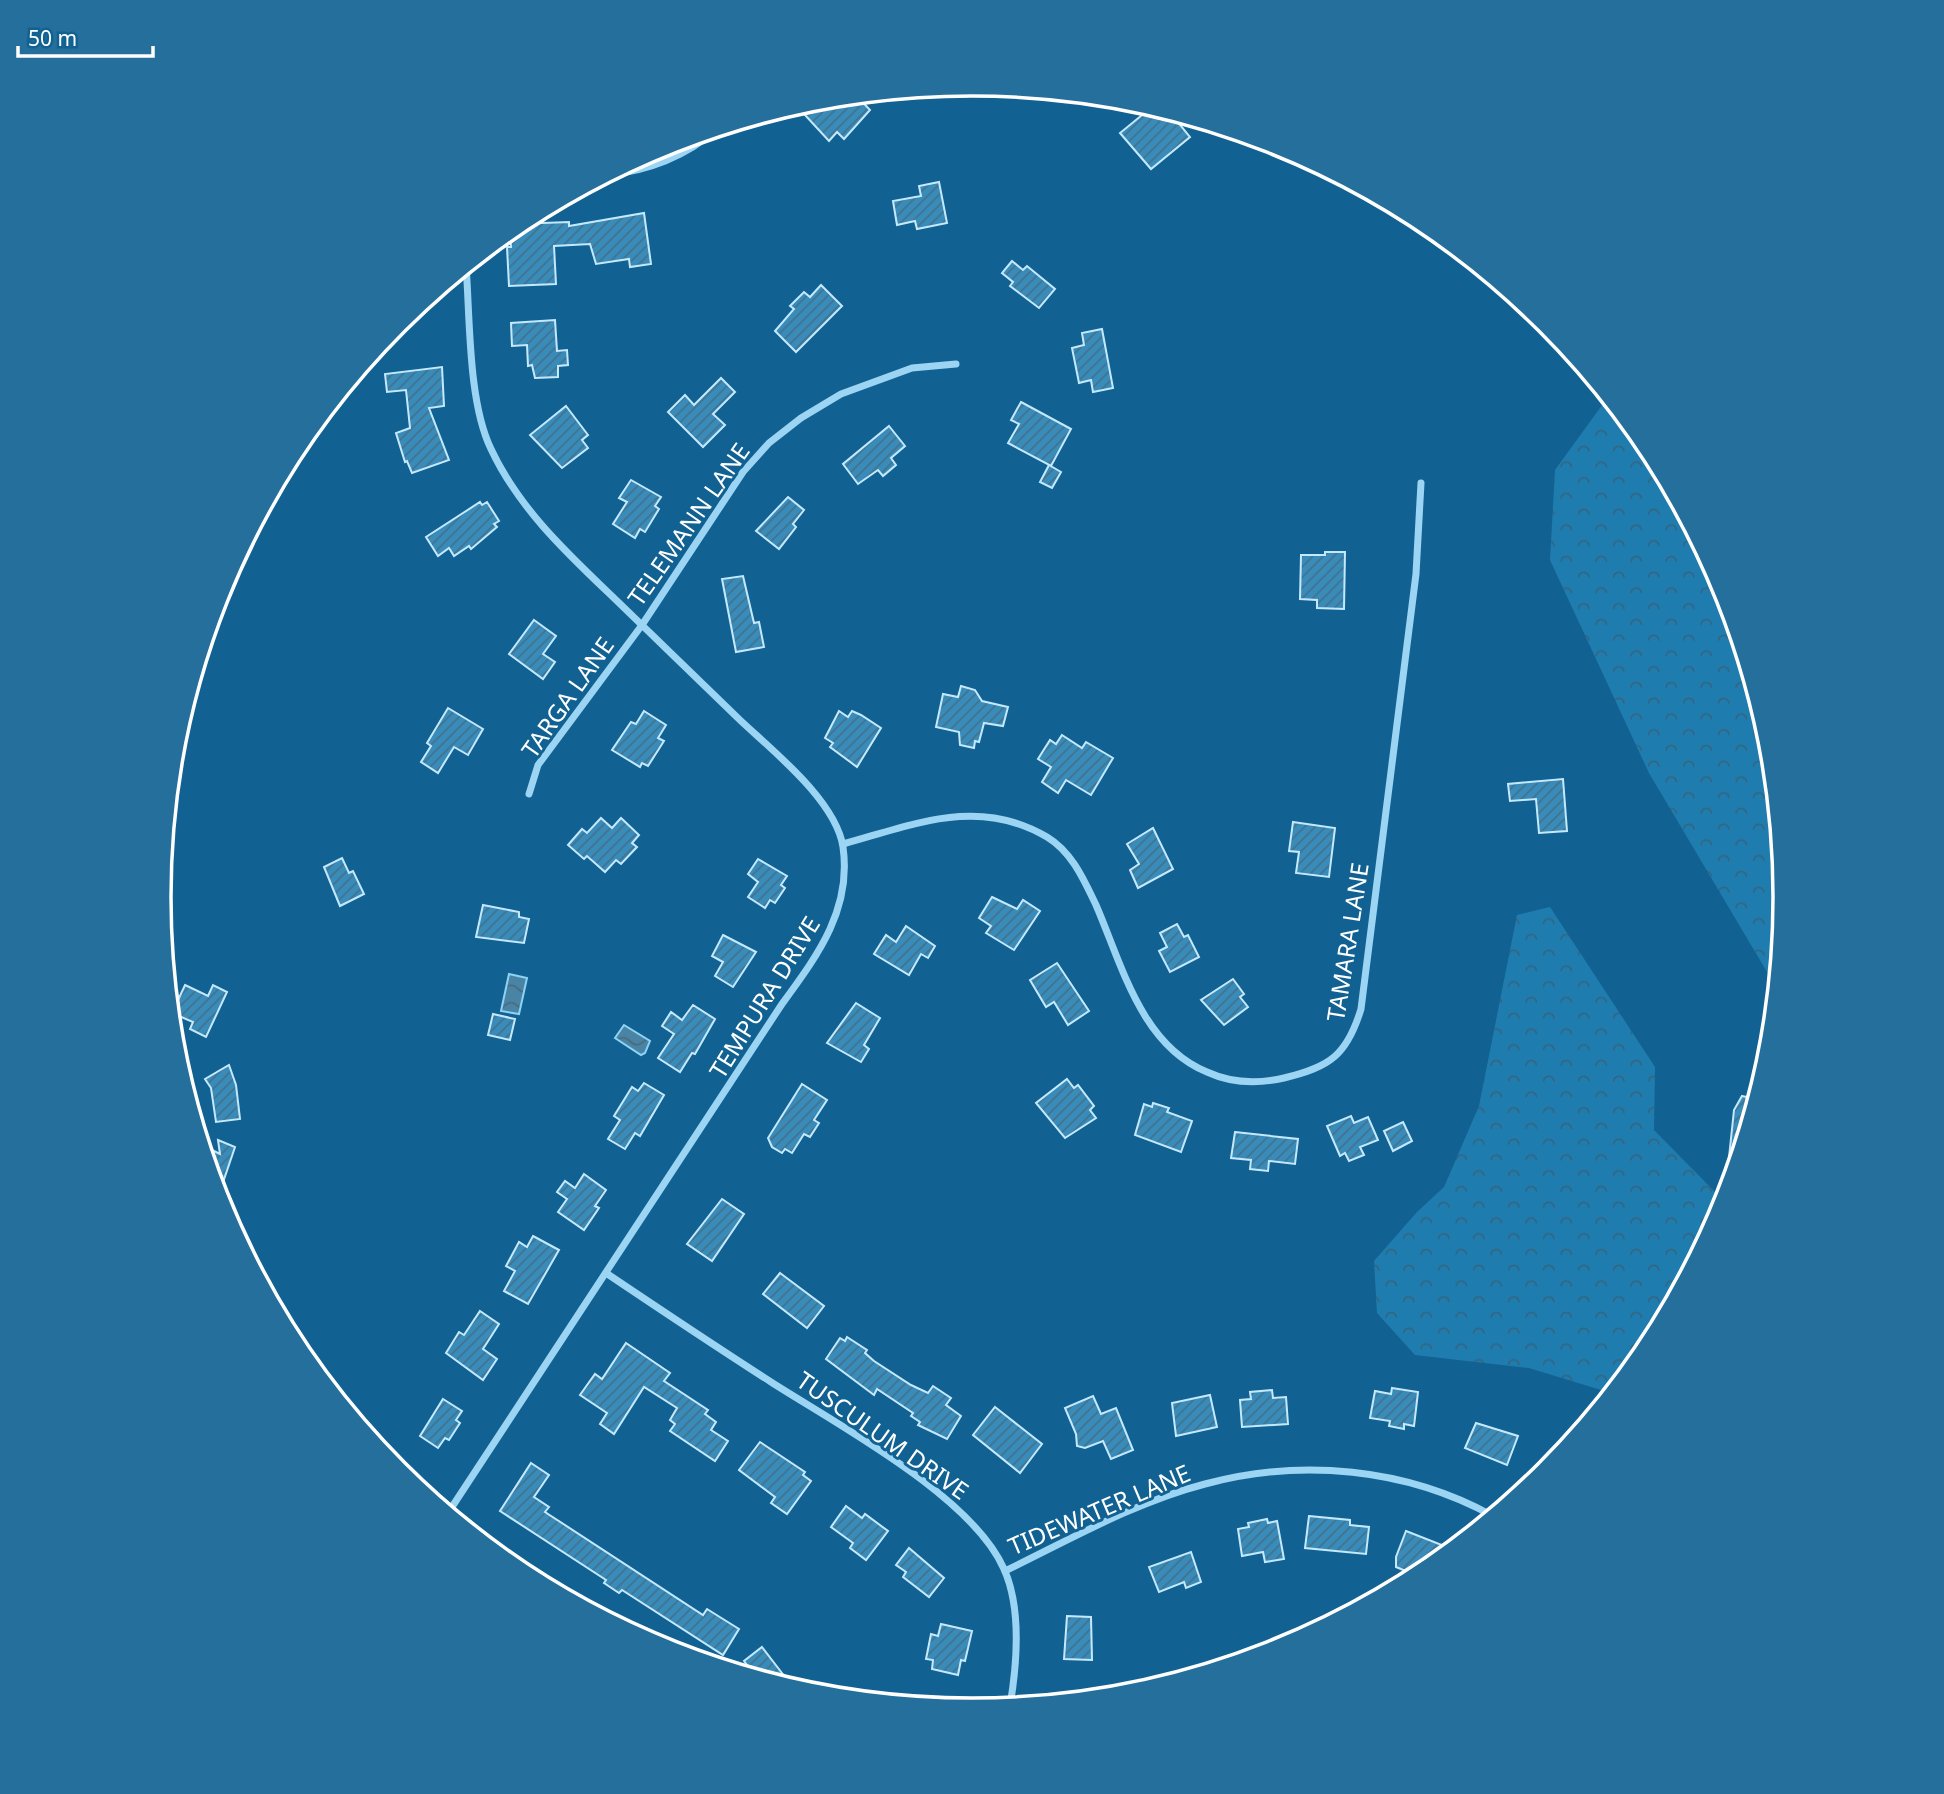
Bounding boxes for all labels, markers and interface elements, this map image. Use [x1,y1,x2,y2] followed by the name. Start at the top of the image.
[18,14,152,58] scale bar
[28,24,77,52] text: 50 m
[619,436,757,612] street label: TELEMANN LANE
[513,630,621,764] street label: TARGA LANE
[1318,860,1376,1024] street label: TAMARA LANE
[701,910,827,1084] street label: TEMPURA DRIVE
[790,1363,976,1507] street label: TUSCULUM DRIVE
[1003,1456,1195,1562] street label: TIDEWATER LANE

